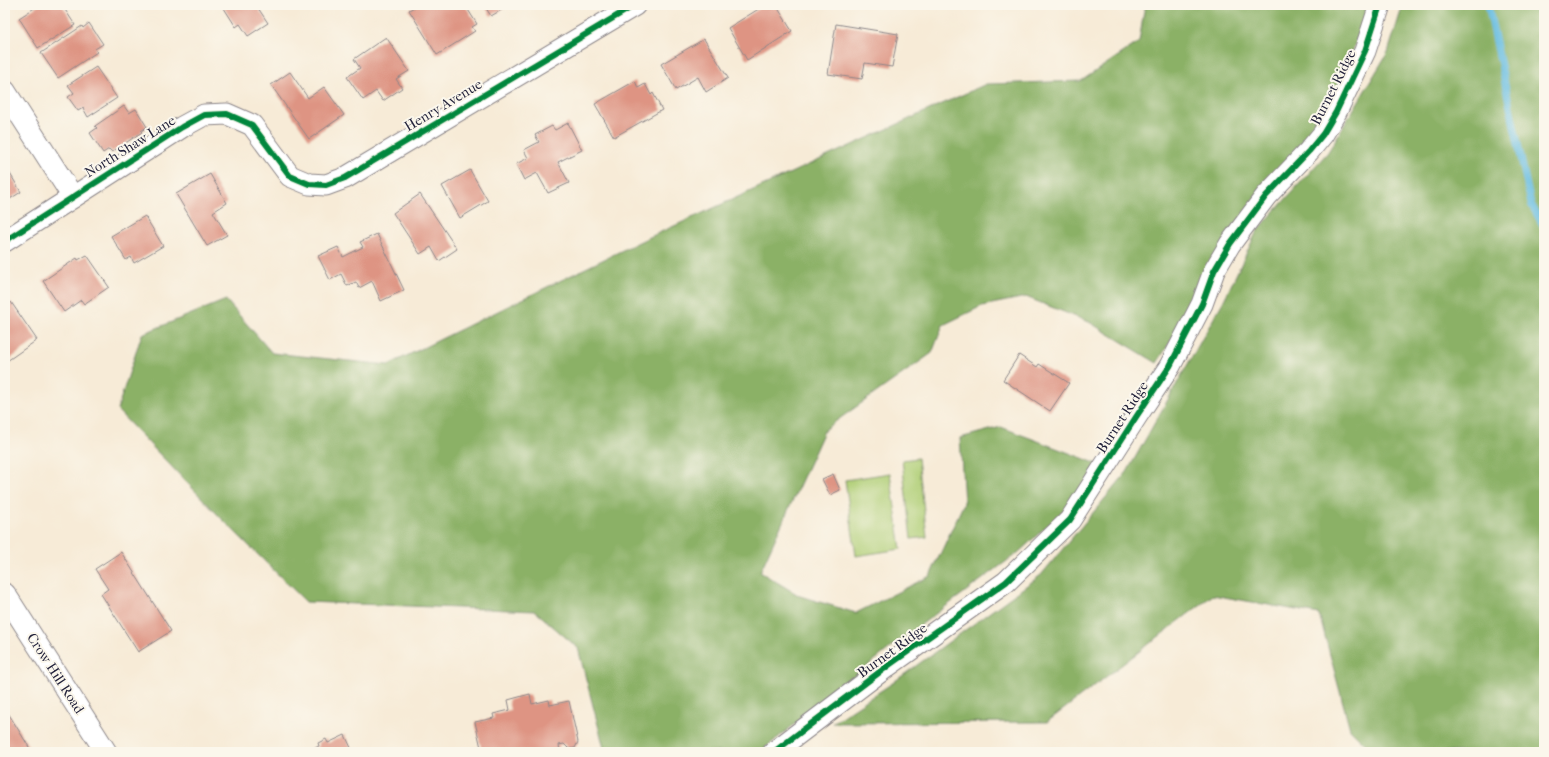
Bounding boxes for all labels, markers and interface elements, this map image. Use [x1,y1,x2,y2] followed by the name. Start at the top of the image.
[1307,47,1360,128] street label: Burnet Ridge
[401,76,485,135] street label: Henry Avenue
[82,112,179,181] street label: North Shaw Lane
[1093,378,1152,456] street label: Burnet Ridge
[854,619,931,681] street label: Burnet Ridge
[23,630,88,717] street label: Crow Hill Road

